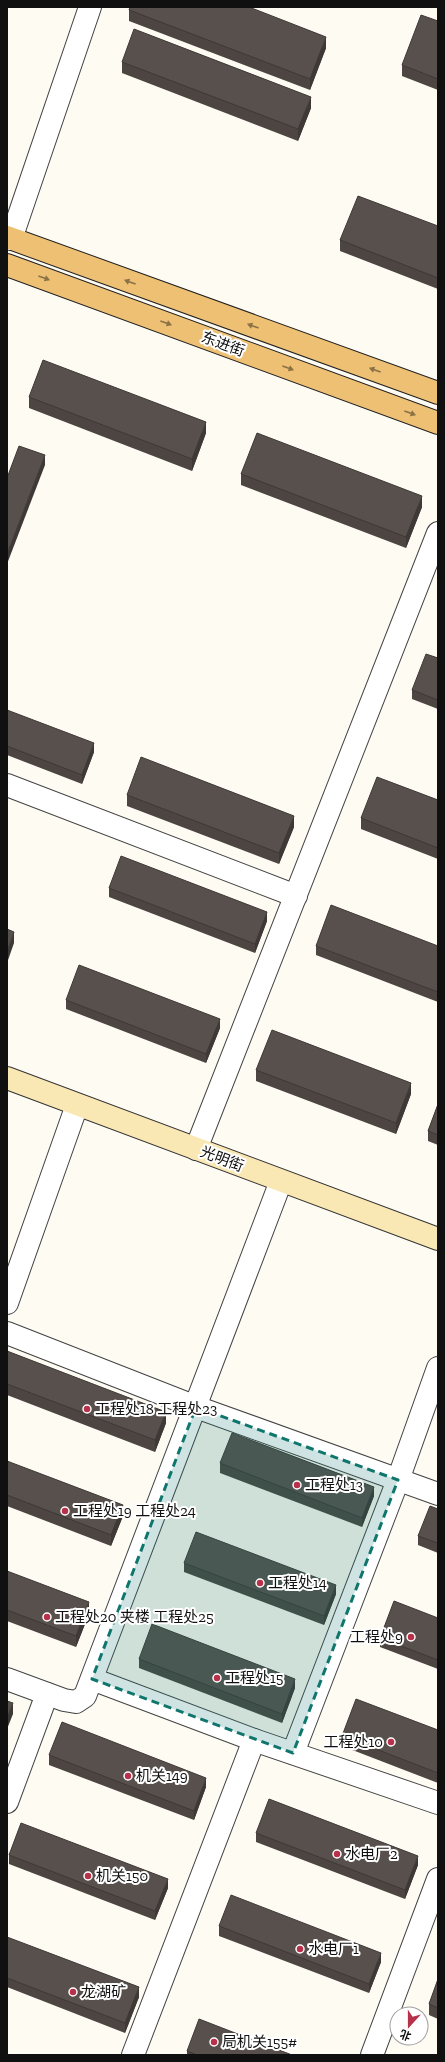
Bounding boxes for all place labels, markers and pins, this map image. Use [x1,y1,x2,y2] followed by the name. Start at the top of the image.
[95,1400,217,1418] place label: 工程处18 工程处23
[82,1404,92,1414] marker: 工程处18 工程处23
[305,1476,363,1494] place label: 工程处13
[292,1480,302,1490] marker: 工程处13
[73,1502,196,1520] place label: 工程处19 工程处24
[60,1506,70,1516] marker: 工程处19 工程处24
[268,1574,327,1592] place label: 工程处14
[255,1578,265,1588] marker: 工程处14
[55,1608,214,1626] place label: 工程处20 夹楼 工程处25
[42,1612,52,1622] marker: 工程处20 夹楼 工程处25
[350,1628,403,1646] place label: 工程处9
[406,1632,416,1642] marker: 工程处9
[225,1669,284,1687] place label: 工程处15
[212,1673,222,1683] marker: 工程处15
[324,1733,383,1751] place label: 工程处10
[386,1737,396,1747] marker: 工程处10
[136,1767,188,1785] place label: 机关149
[123,1771,133,1781] marker: 机关149
[345,1845,398,1863] place label: 水电厂2
[332,1849,342,1859] marker: 水电厂2
[96,1867,148,1885] place label: 机关150
[83,1871,93,1881] marker: 机关150
[308,1940,359,1958] place label: 水电厂1
[295,1944,305,1954] marker: 水电厂1
[81,1983,126,2001] place label: 龙湖矿
[68,1987,78,1997] marker: 龙湖矿
[222,2033,297,2051] place label: 局机关155#
[209,2037,219,2047] marker: 局机关155#

